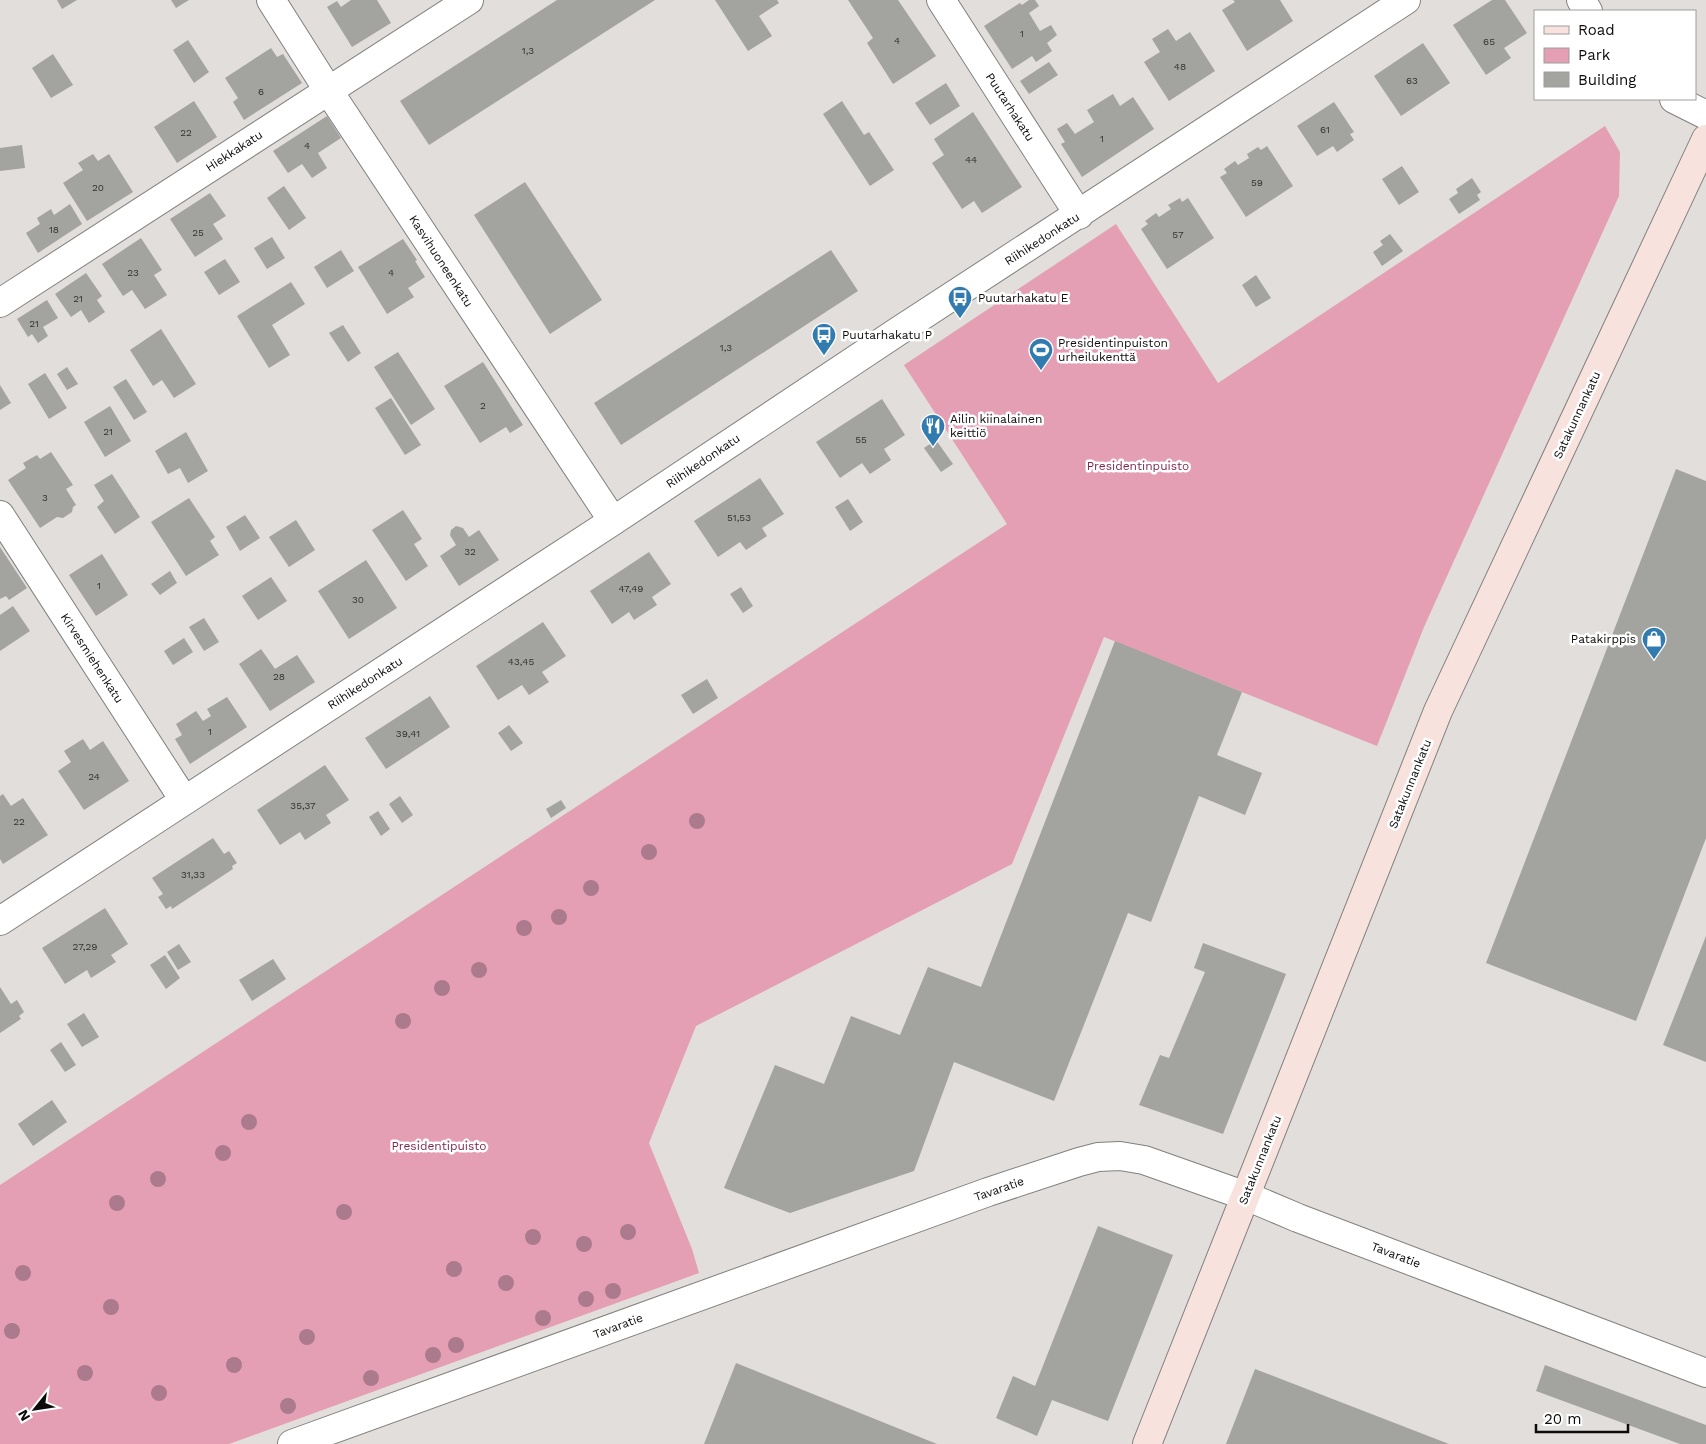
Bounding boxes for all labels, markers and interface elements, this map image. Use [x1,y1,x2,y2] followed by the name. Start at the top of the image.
[1534,10,1696,100] legend
[1578,21,1615,39] text: Road
[1020,28,1024,39] house number: 1
[894,35,900,46] house number: 4
[1483,36,1495,47] house number: 65
[522,45,534,56] house number: 1,3
[1578,46,1611,64] text: Park
[1174,61,1186,72] house number: 48
[983,70,1037,144] street label: Puutarhakatu
[1578,71,1636,89] text: Building
[1406,75,1418,86] house number: 63
[258,86,264,97] house number: 6
[1320,124,1330,135] house number: 61
[180,127,192,138] house number: 22
[203,127,265,175] street label: Hiekkakatu
[1100,133,1104,144] house number: 1
[304,140,310,151] house number: 4
[965,154,977,165] house number: 44
[1251,177,1263,188] house number: 59
[92,182,104,193] house number: 20
[1002,210,1082,268] street label: Riihikedonkatu
[406,213,476,309] street label: Kasvihuoneenkatu
[49,224,59,235] house number: 18
[192,227,204,238] house number: 25
[1172,229,1184,240] house number: 57
[127,267,139,278] house number: 23
[388,267,394,278] house number: 4
[947,285,973,319] bus stop icon: Puutarhakatu E
[978,291,1069,305] place label: Puutarhakatu E
[73,293,83,304] house number: 21
[29,318,39,329] house number: 21
[811,322,837,356] bus stop icon: Puutarhakatu P
[842,328,932,342] place label: Puutarhakatu P
[1058,336,1168,364] place label: Presidentinpuiston urheilukenttä
[1028,337,1054,371] sports icon: Presidentinpuiston urheilukenttä
[720,342,732,353] house number: 1,3
[1551,369,1603,461] street label: Satakunnankatu
[480,400,486,411] house number: 2
[950,412,1042,440] place label: Ailin kiinalainen keittiö
[920,413,946,447] restaurant icon: Ailin kiinalainen keittiö
[103,426,113,437] house number: 21
[663,431,743,491] street label: Riihikedonkatu
[855,434,867,445] house number: 55
[1087,459,1189,473] park label: Presidentinpuisto
[42,492,48,503] house number: 3
[727,512,751,523] house number: 51,53
[464,546,476,557] house number: 32
[97,580,101,591] house number: 1
[618,583,644,594] house number: 47,49
[352,594,364,605] house number: 30
[58,610,126,706] street label: Kirvesmiehenkatu
[1641,626,1667,660] shop icon: Patakirppis
[1571,632,1636,646] place label: Patakirppis
[325,654,405,712] street label: Riihikedonkatu
[508,656,534,667] house number: 43,45
[273,671,285,682] house number: 28
[208,726,212,737] house number: 1
[396,728,420,739] house number: 39,41
[1386,737,1434,831] street label: Satakunnankatu
[88,771,100,782] house number: 24
[290,800,316,811] house number: 35,37
[13,816,25,827] house number: 22
[181,869,205,880] house number: 31,33
[73,941,97,952] house number: 27,29
[1236,1113,1284,1207] street label: Satakunnankatu
[391,1139,487,1153] park label: Presidentipuisto
[972,1174,1026,1204] street label: Tavaratie
[1369,1239,1423,1271] street label: Tavaratie
[591,1311,645,1341] street label: Tavaratie
[10,1384,60,1434] north arrow
[1536,1402,1628,1434] scale bar
[14,1407,33,1424] text: N
[1544,1410,1582,1428] text: 20 m

